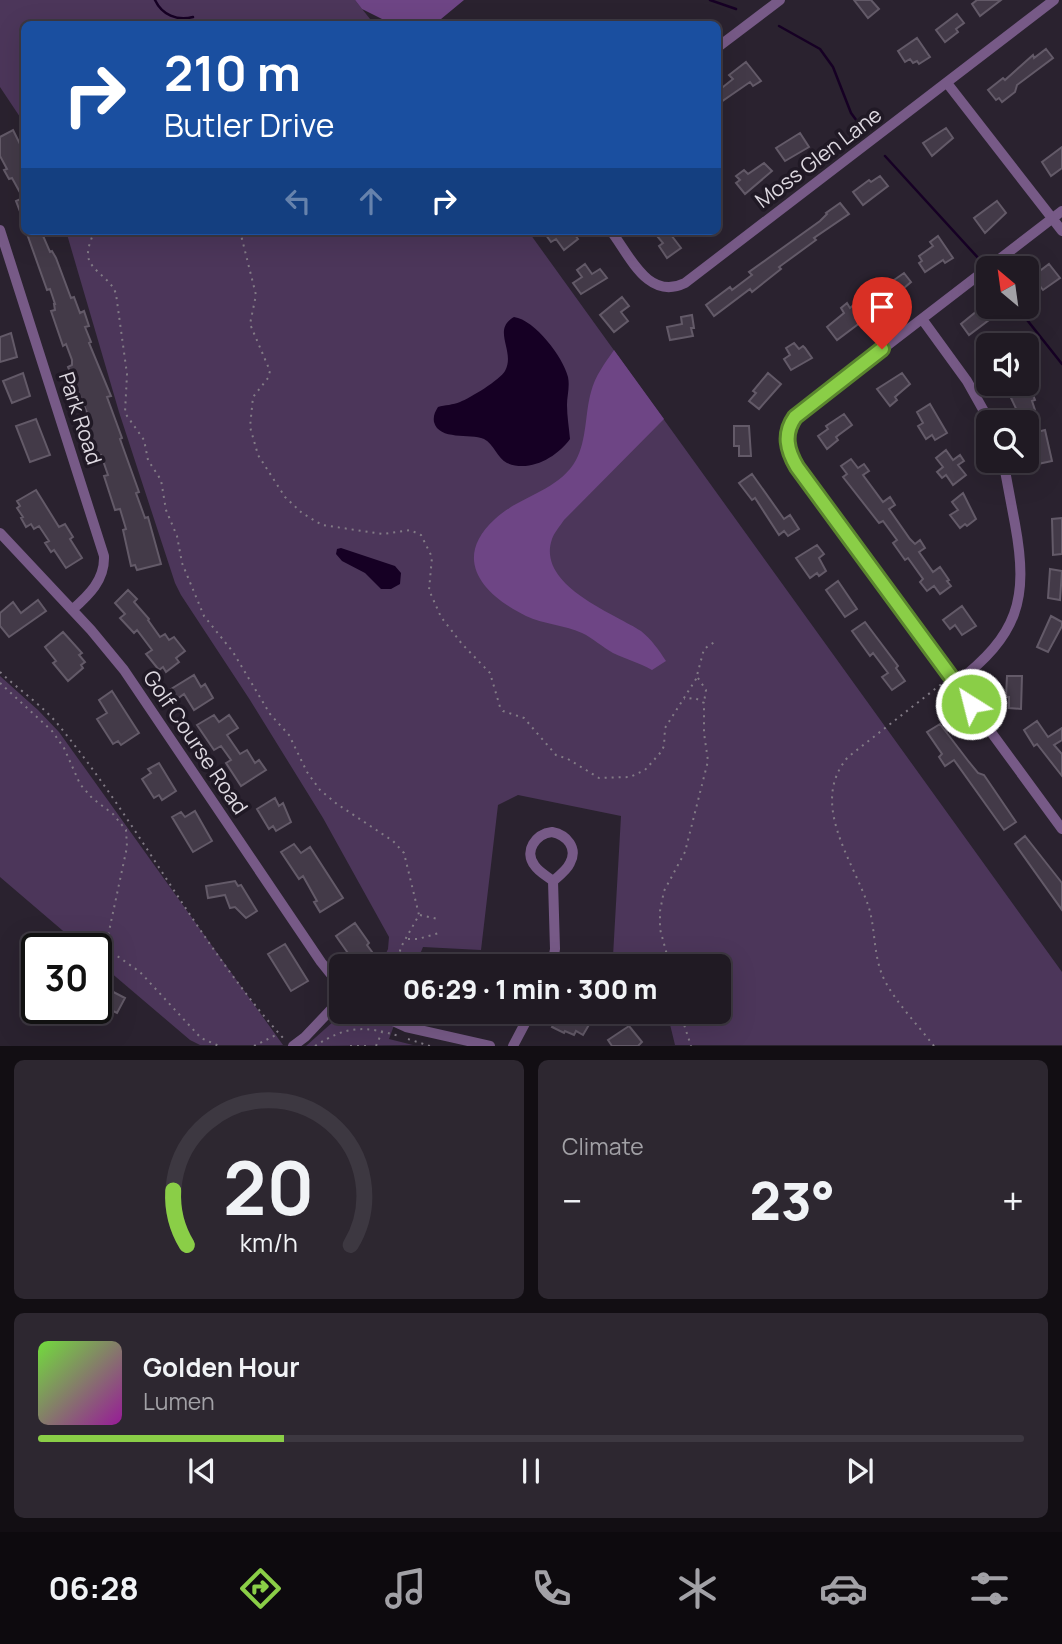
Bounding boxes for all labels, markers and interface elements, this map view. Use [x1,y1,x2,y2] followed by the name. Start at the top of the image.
[164,39,301,106] text: 210 m
[49,49,140,140] icon: right
[749,100,887,214] street label: Moss Glen Lane
[164,103,334,147] text: Butler Drive
[279,182,317,220] icon: left
[352,182,390,220] icon: ahead
[425,182,463,220] icon: right
[976,256,1040,318] north arrow
[976,256,1039,473] map controls
[852,277,912,349] pin
[863,288,901,326] icon: arrive
[976,333,1039,396] button: sound
[53,368,109,468] street label: Park Road
[976,410,1039,473] button: search
[137,664,255,820] street label: Golf Course Road
[934,667,1008,741] position arrow
[21,933,112,1024] speed limit sign: 30
[403,971,657,1007] text: 06:29 · 1 min · 300 m
[562,1130,644,1162] text: Climate
[223,1138,315,1238] text: 20
[750,1165,835,1236] text: 23°
[562,1174,583,1226] text: −
[1002,1174,1024,1226] text: +
[240,1225,298,1260] text: km/h
[143,1349,300,1385] text: Golden Hour
[143,1385,215,1417] text: Lumen
[183,1452,221,1490] icon: previous
[512,1452,550,1490] icon: pause
[841,1452,879,1490] icon: next
[236,1564,285,1613] icon: directions
[381,1564,430,1613] icon: music
[527,1564,576,1613] icon: phone
[673,1564,722,1613] icon: climate
[819,1564,868,1613] icon: car
[965,1564,1014,1613] icon: filters
[48,1566,139,1610] text: 06:28

